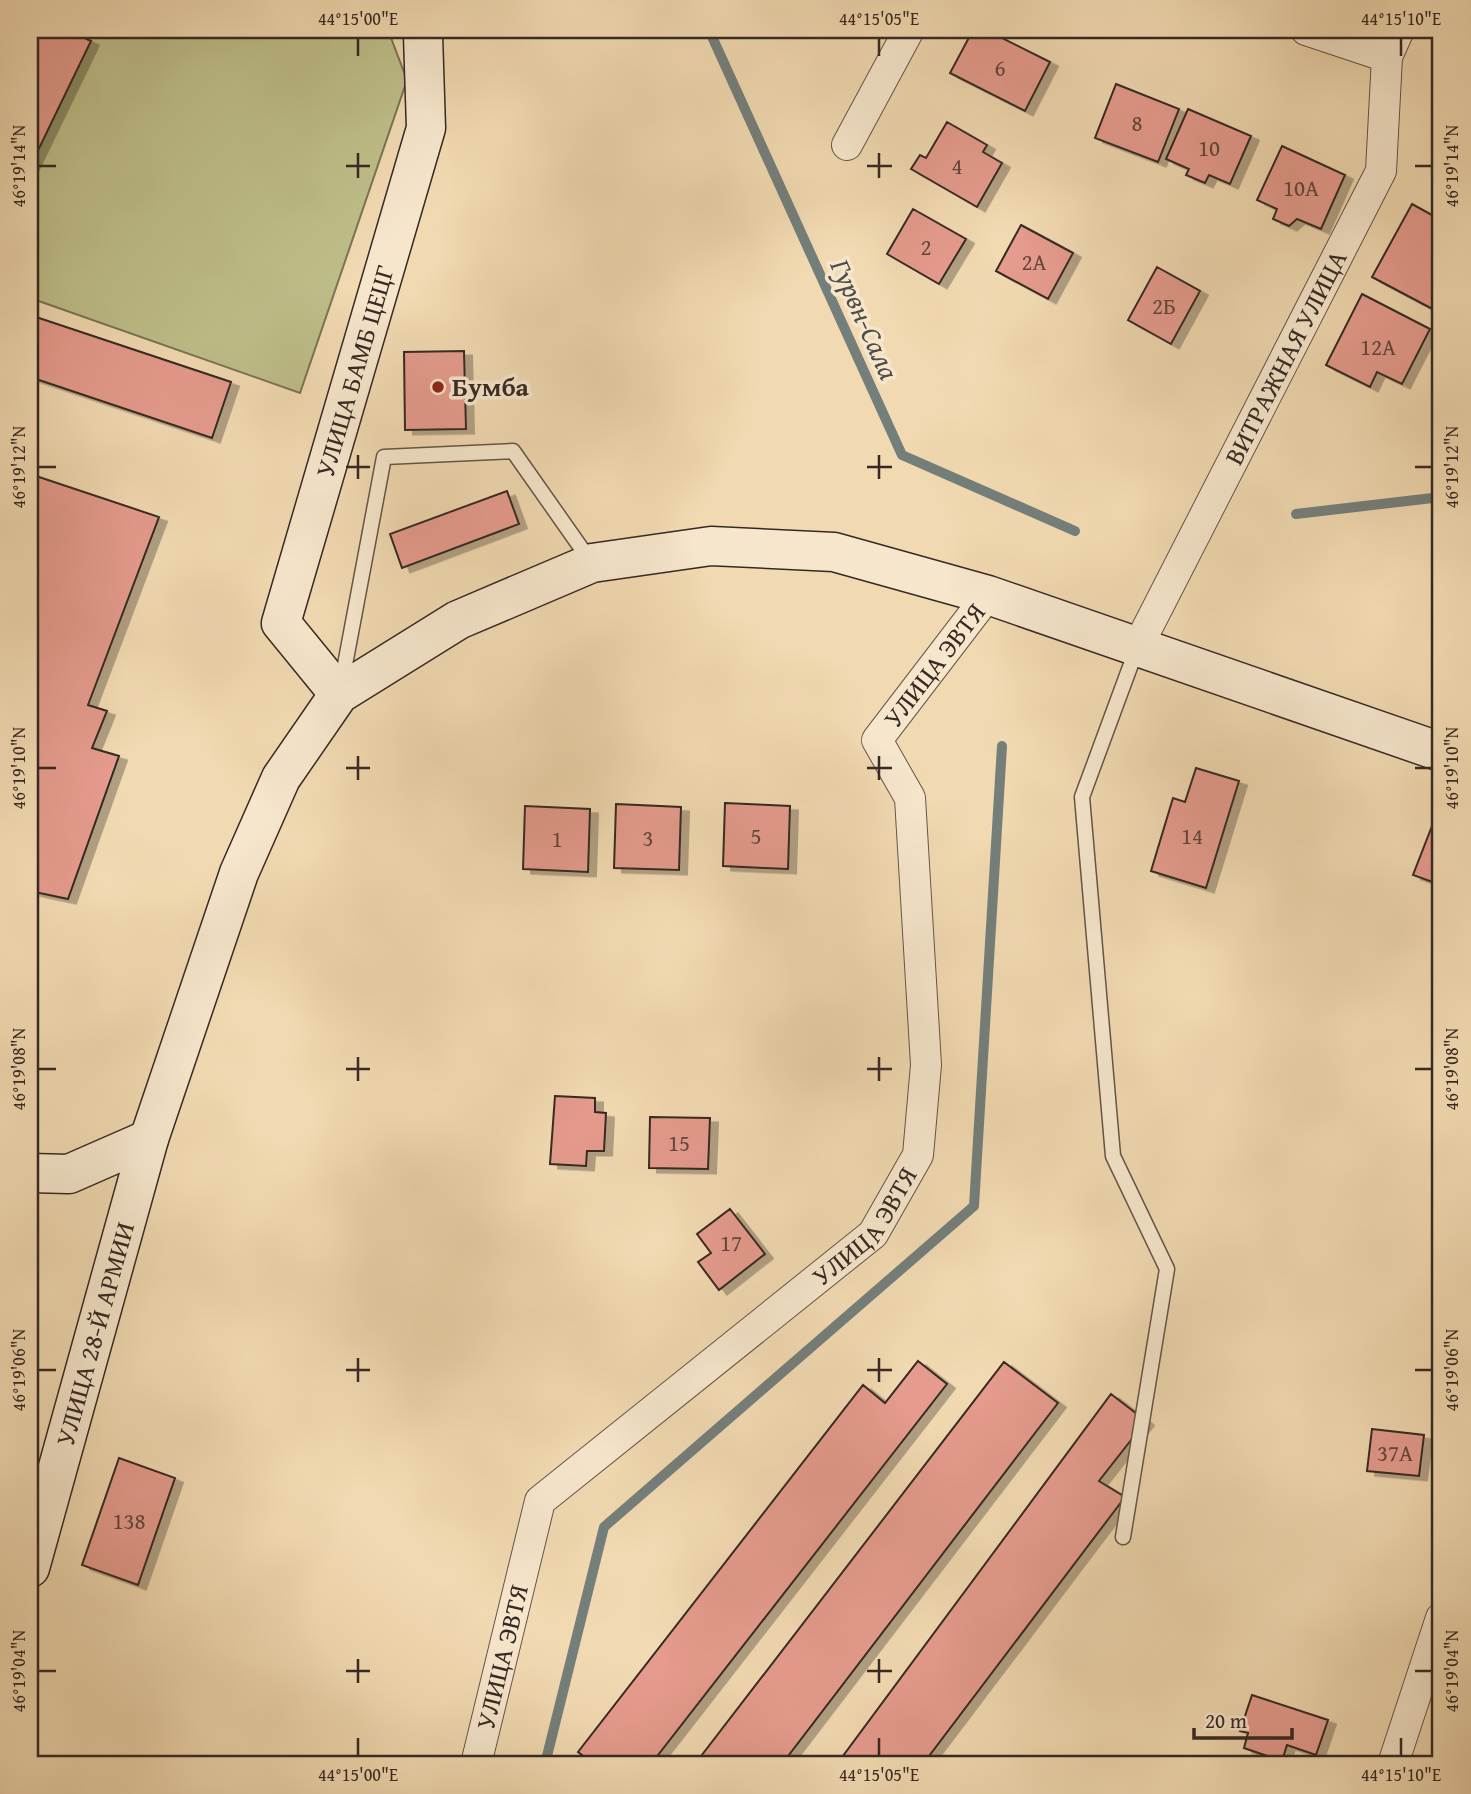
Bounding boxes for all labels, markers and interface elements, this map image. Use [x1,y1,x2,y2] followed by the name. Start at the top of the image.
[318,5,398,32] text: 44°15'00"E
[839,5,919,32] text: 44°15'05"E
[1361,5,1441,32] text: 44°15'10"E
[994,51,1006,84] house number: 6
[1131,106,1143,139] house number: 8
[5,124,32,207] text: 46°19'14"N
[1438,124,1465,207] text: 46°19'14"N
[1198,131,1220,164] house number: 10
[951,149,963,182] house number: 4
[1283,171,1319,204] house number: 10А
[920,230,932,263] house number: 2
[1214,243,1356,471] street label: ВИТРАЖНАЯ УЛИЦА
[1021,245,1047,278] house number: 2А
[820,251,910,386] water label: Гурвн-Сала
[305,260,404,482] street label: УЛИЦА БАМБ ЦЕЦГ
[1152,289,1176,322] house number: 2Б
[1360,330,1396,363] house number: 12А
[452,367,530,406] place label: Бумба
[430,379,446,395] marker: Бумба
[5,425,32,508] text: 46°19'12"N
[1438,425,1465,508] text: 46°19'12"N
[873,595,994,736] street label: УЛИЦА ЭВТЯ
[5,726,32,809] text: 46°19'10"N
[1438,726,1465,809] text: 46°19'10"N
[750,819,762,852] house number: 5
[1181,819,1203,852] house number: 14
[642,821,654,854] house number: 3
[551,822,563,855] house number: 1
[5,1027,32,1110] text: 46°19'08"N
[1438,1027,1465,1110] text: 46°19'08"N
[668,1126,690,1159] house number: 15
[803,1160,926,1295] street label: УЛИЦА ЭВТЯ
[45,1217,144,1450] street label: УЛИЦА 28-Й АРМИИ
[720,1226,742,1259] house number: 17
[5,1328,32,1411] text: 46°19'06"N
[1438,1328,1465,1411] text: 46°19'06"N
[1377,1436,1413,1469] house number: 37А
[112,1504,146,1537] house number: 138
[465,1581,538,1733] street label: УЛИЦА ЭВТЯ
[5,1629,32,1712] text: 46°19'04"N
[1438,1629,1465,1712] text: 46°19'04"N
[1194,1696,1292,1740] scale bar
[1205,1705,1247,1736] text: 20 m
[318,1761,398,1788] text: 44°15'00"E
[839,1761,919,1788] text: 44°15'05"E
[1361,1761,1441,1788] text: 44°15'10"E

